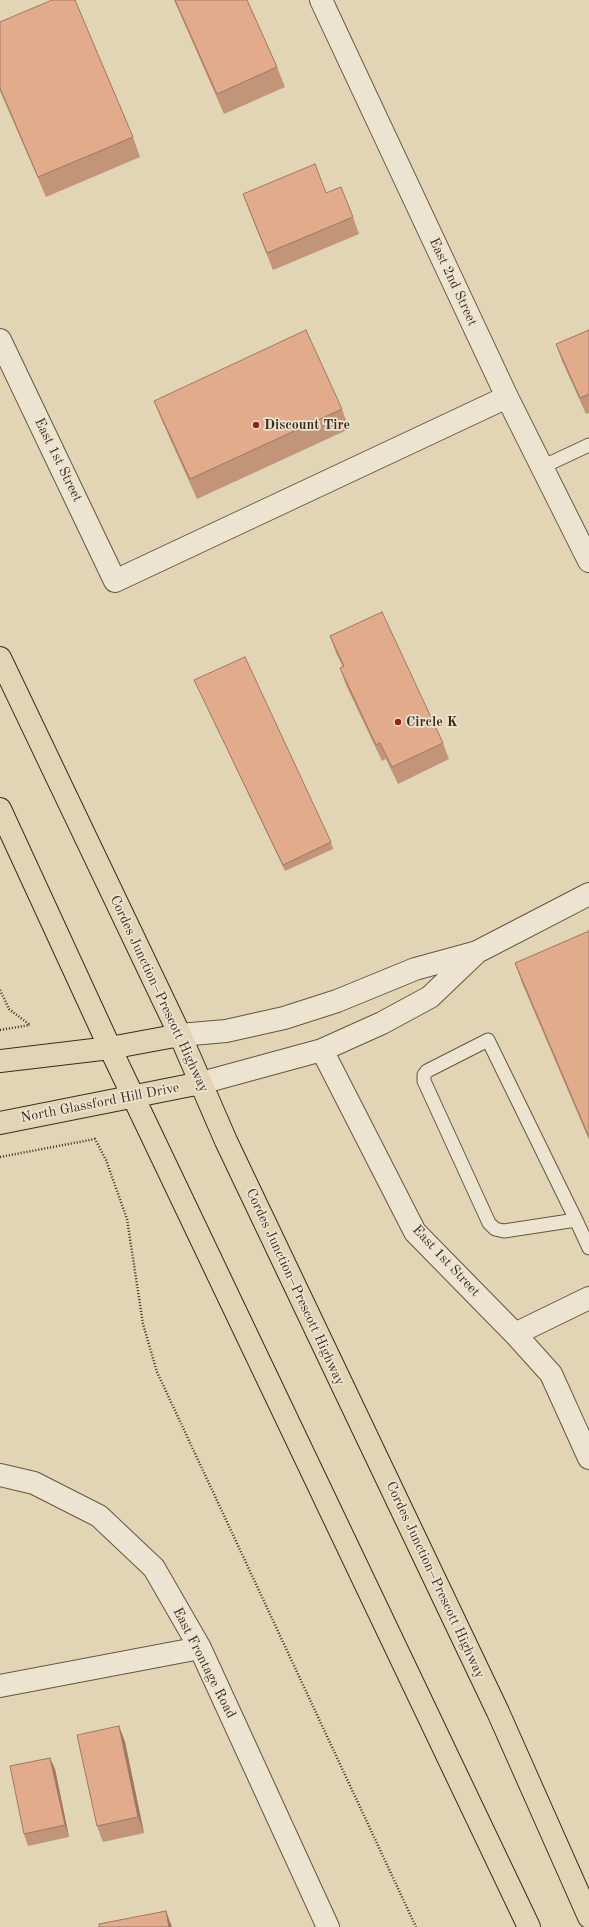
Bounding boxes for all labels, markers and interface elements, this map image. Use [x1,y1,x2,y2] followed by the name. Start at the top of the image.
[425,235,481,329] street label: East 2nd Street
[30,415,86,505] street label: East 1st Street
[264,417,350,433] place label: Discount Tire
[251,420,261,430] marker: Discount Tire
[406,714,458,730] place label: Circle K
[393,717,403,727] marker: Circle K
[106,893,212,1095] street label: Cordes Junction–Prescott Highway
[19,1079,181,1127] street label: North Glassford Hill Drive
[242,1186,348,1388] street label: Cordes Junction–Prescott Highway
[409,1222,483,1300] street label: East 1st Street
[382,1479,488,1681] street label: Cordes Junction–Prescott Highway
[169,1605,239,1721] street label: East Frontage Road

